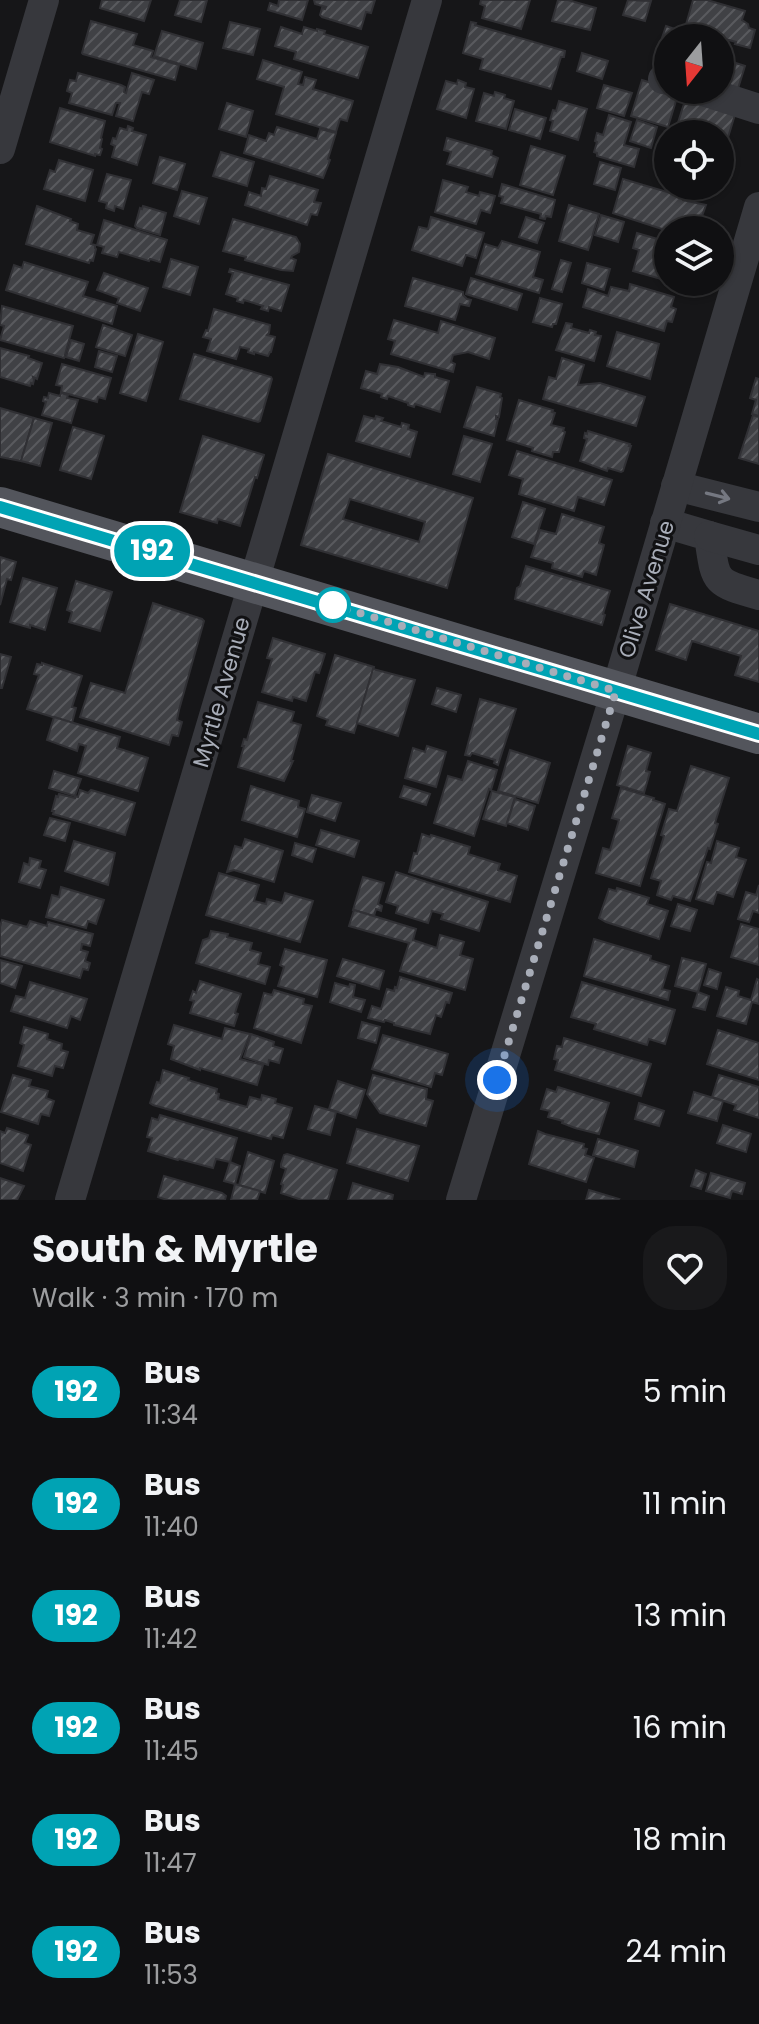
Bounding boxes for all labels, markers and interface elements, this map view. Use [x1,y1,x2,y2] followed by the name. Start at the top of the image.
[654,24,734,104] north arrow
[654,24,734,296] map controls
[654,120,734,200] button: locate
[654,216,734,296] button: layers
[704,490,730,505] one-way arrow
[611,516,682,662] street label: Olive Avenue
[106,525,198,577] line badge: 192
[130,531,174,570] text: 192
[316,588,350,622] unlabelled marker
[185,613,258,771] street label: Myrtle Avenue
[477,1060,517,1100] your location
[32,1222,318,1275] text: South & Myrtle
[643,1226,727,1310] button: heart
[32,1280,278,1316] text: Walk · 3 min · 170 m
[144,1351,201,1394] text: Bus
[643,1370,727,1413] text: 5 min
[54,1372,98,1411] text: 192
[144,1397,198,1433] text: 11:34
[144,1463,201,1506] text: Bus
[642,1482,727,1525] text: 11 min
[54,1484,98,1523] text: 192
[144,1509,199,1545] text: 11:40
[144,1575,201,1618] text: Bus
[634,1594,727,1637] text: 13 min
[54,1596,98,1635] text: 192
[144,1621,197,1657] text: 11:42
[144,1687,201,1730] text: Bus
[633,1706,727,1749] text: 16 min
[54,1708,98,1747] text: 192
[144,1733,199,1769] text: 11:45
[144,1799,201,1842] text: Bus
[633,1818,727,1861] text: 18 min
[54,1820,98,1859] text: 192
[144,1845,197,1881] text: 11:47
[144,1911,201,1954] text: Bus
[625,1930,727,1973] text: 24 min
[54,1932,98,1971] text: 192
[144,1957,198,1993] text: 11:53

